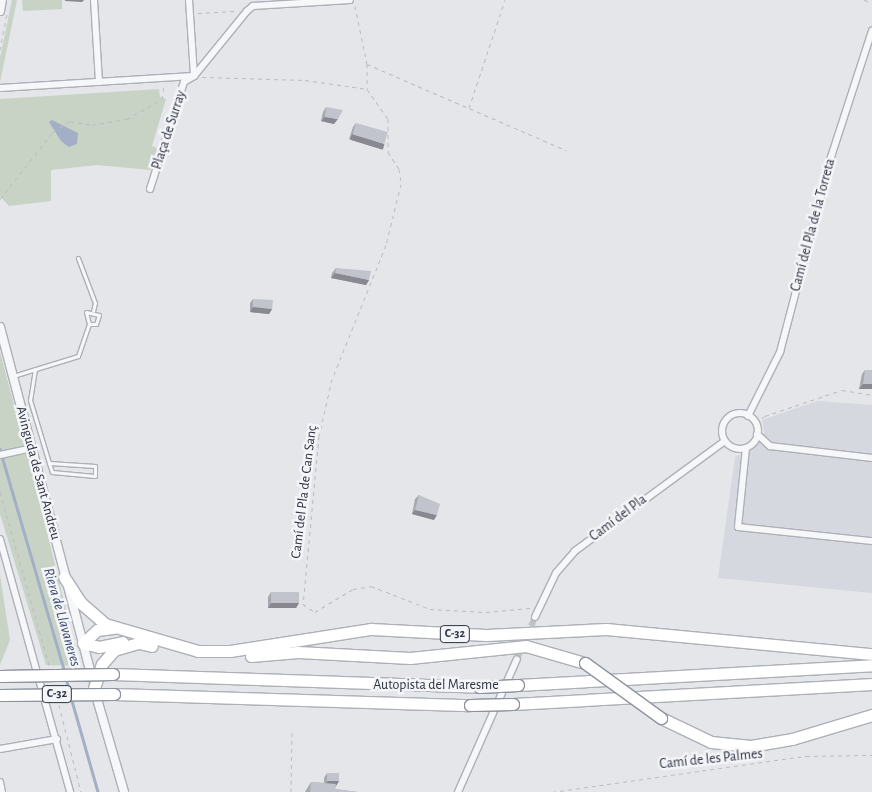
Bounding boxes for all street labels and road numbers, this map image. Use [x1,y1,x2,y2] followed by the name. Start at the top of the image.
[148,88,190,172] street label: Plaça de Surray
[787,157,839,293] street label: Camí del Pla de la Torreta
[12,404,64,542] street label: Avinguda de Sant Andreu
[288,425,320,559] street label: Camí del Pla de Can Sanç
[586,491,650,545] street label: Camí del Pla
[439,624,471,644] road number: C-32
[373,677,499,693] street label: Autopista del Maresme
[41,684,73,704] road number: C-32
[659,745,763,773] street label: Camí de les Palmes

